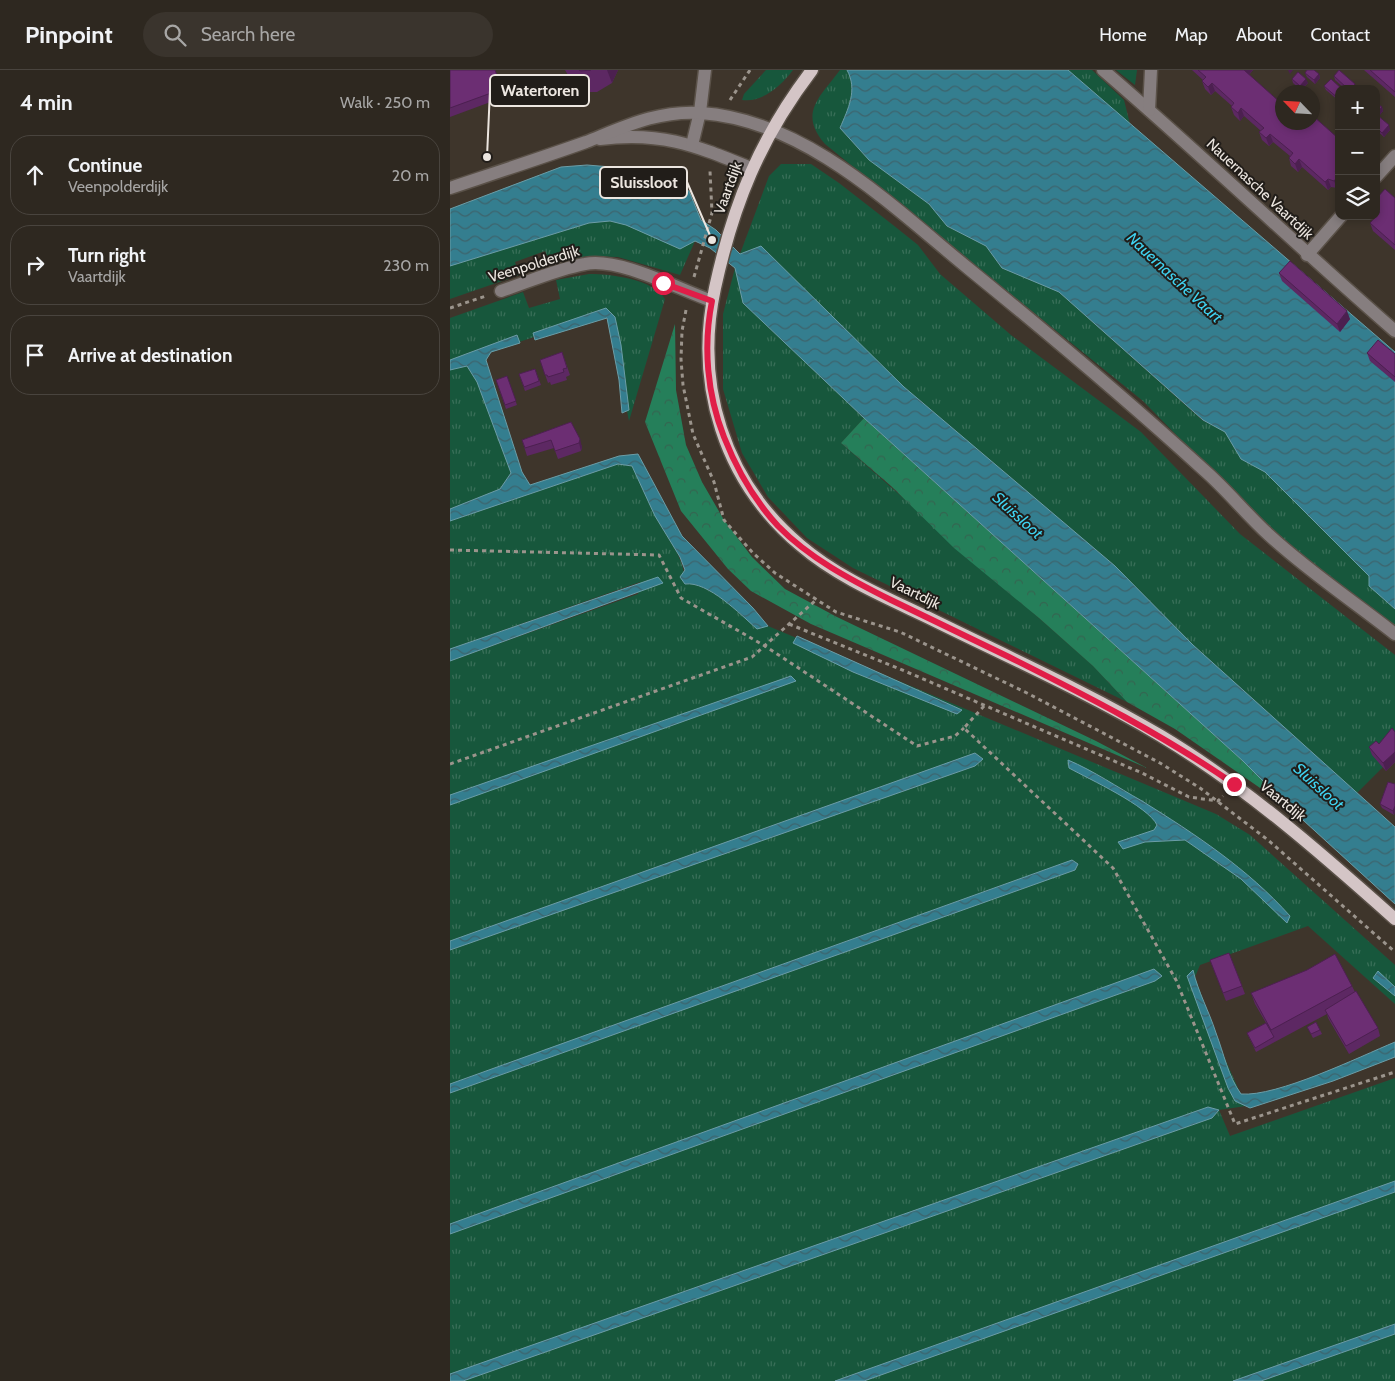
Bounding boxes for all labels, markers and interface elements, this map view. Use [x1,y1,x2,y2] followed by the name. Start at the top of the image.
[143,12,493,57] search box
[25,20,113,49] text: Pinpoint
[161,21,189,49] icon: search
[201,23,295,46] text: Search here
[1099,24,1147,46] text: Home
[1175,24,1208,46] text: Map
[1236,24,1282,46] text: About
[1310,24,1370,46] text: Contact
[490,75,589,106] callout: Watertoren
[501,81,579,100] text: Watertoren
[1275,85,1320,130] north arrow
[1335,85,1380,220] map controls
[1335,85,1380,130] button: +
[20,90,73,115] text: 4 min
[340,93,430,112] text: Walk · 250 m
[1335,130,1380,175] button: −
[1203,135,1317,243] street label: Nauernasche Vaartdijk
[68,154,142,177] text: Continue
[710,159,746,216] street label: Vaartdijk
[21,161,49,189] icon: ahead
[392,166,429,185] text: 20 m
[600,167,687,198] callout: Sluissloot
[610,173,678,192] text: Sluissloot
[1335,175,1380,220] button: layers
[68,177,168,196] text: Veenpolderdijk
[1123,228,1227,327] water label: Nauernasche Vaart
[486,242,582,286] street label: Veenpolderdijk
[68,244,146,267] text: Turn right
[21,251,49,279] icon: right
[383,256,429,275] text: 230 m
[68,267,126,286] text: Vaartdijk
[652,272,675,295] route start
[21,341,49,369] icon: arrive
[68,344,232,367] text: Arrive at destination
[989,488,1047,544] water label: Sluissloot
[887,573,944,613] street label: Vaartdijk
[1290,759,1348,815] water label: Sluissloot
[1223,773,1246,796] route end
[1256,777,1310,825] street label: Vaartdijk

